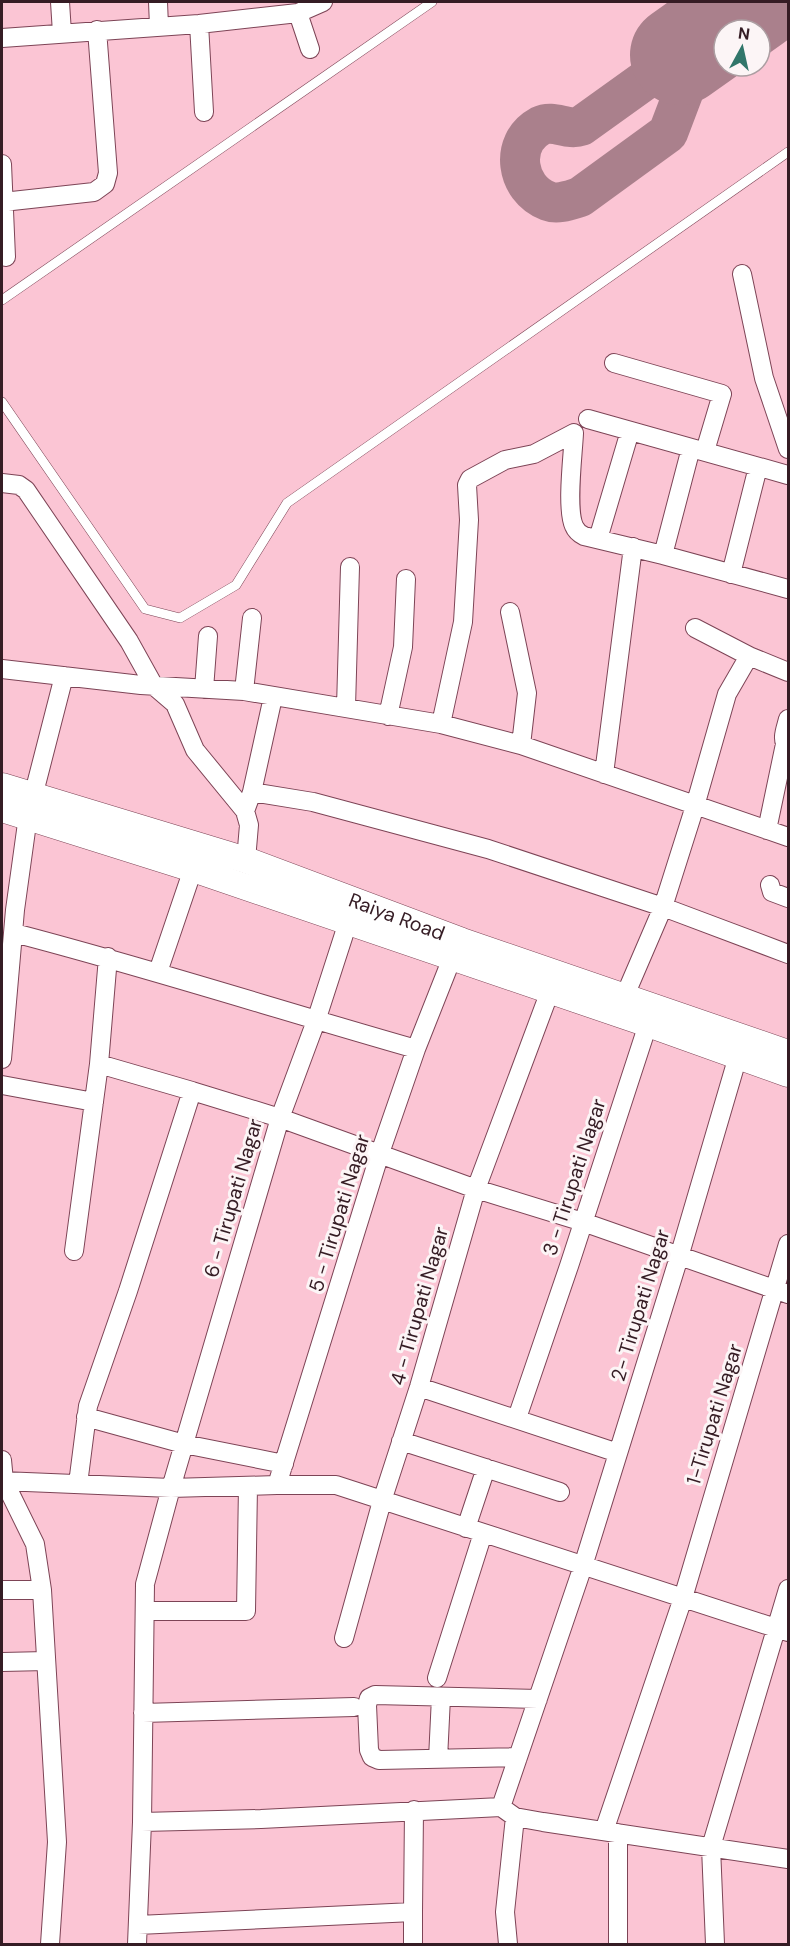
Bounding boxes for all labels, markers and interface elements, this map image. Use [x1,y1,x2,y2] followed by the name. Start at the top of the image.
[712,18,772,78] north arrow
[737,22,751,45] text: N
[345,887,448,946] street label: Raiya Road
[536,1095,612,1259] street label: 3 - Tirupati Nagar
[198,1116,268,1280] street label: 6 - Tirupati Nagar
[303,1131,375,1295] street label: 5 - Tirupati Nagar
[384,1224,454,1388] street label: 4 - Tirupati Nagar
[605,1226,675,1384] street label: 2- Tirupati Nagar
[680,1340,748,1488] street label: 1-Tirupati Nagar

